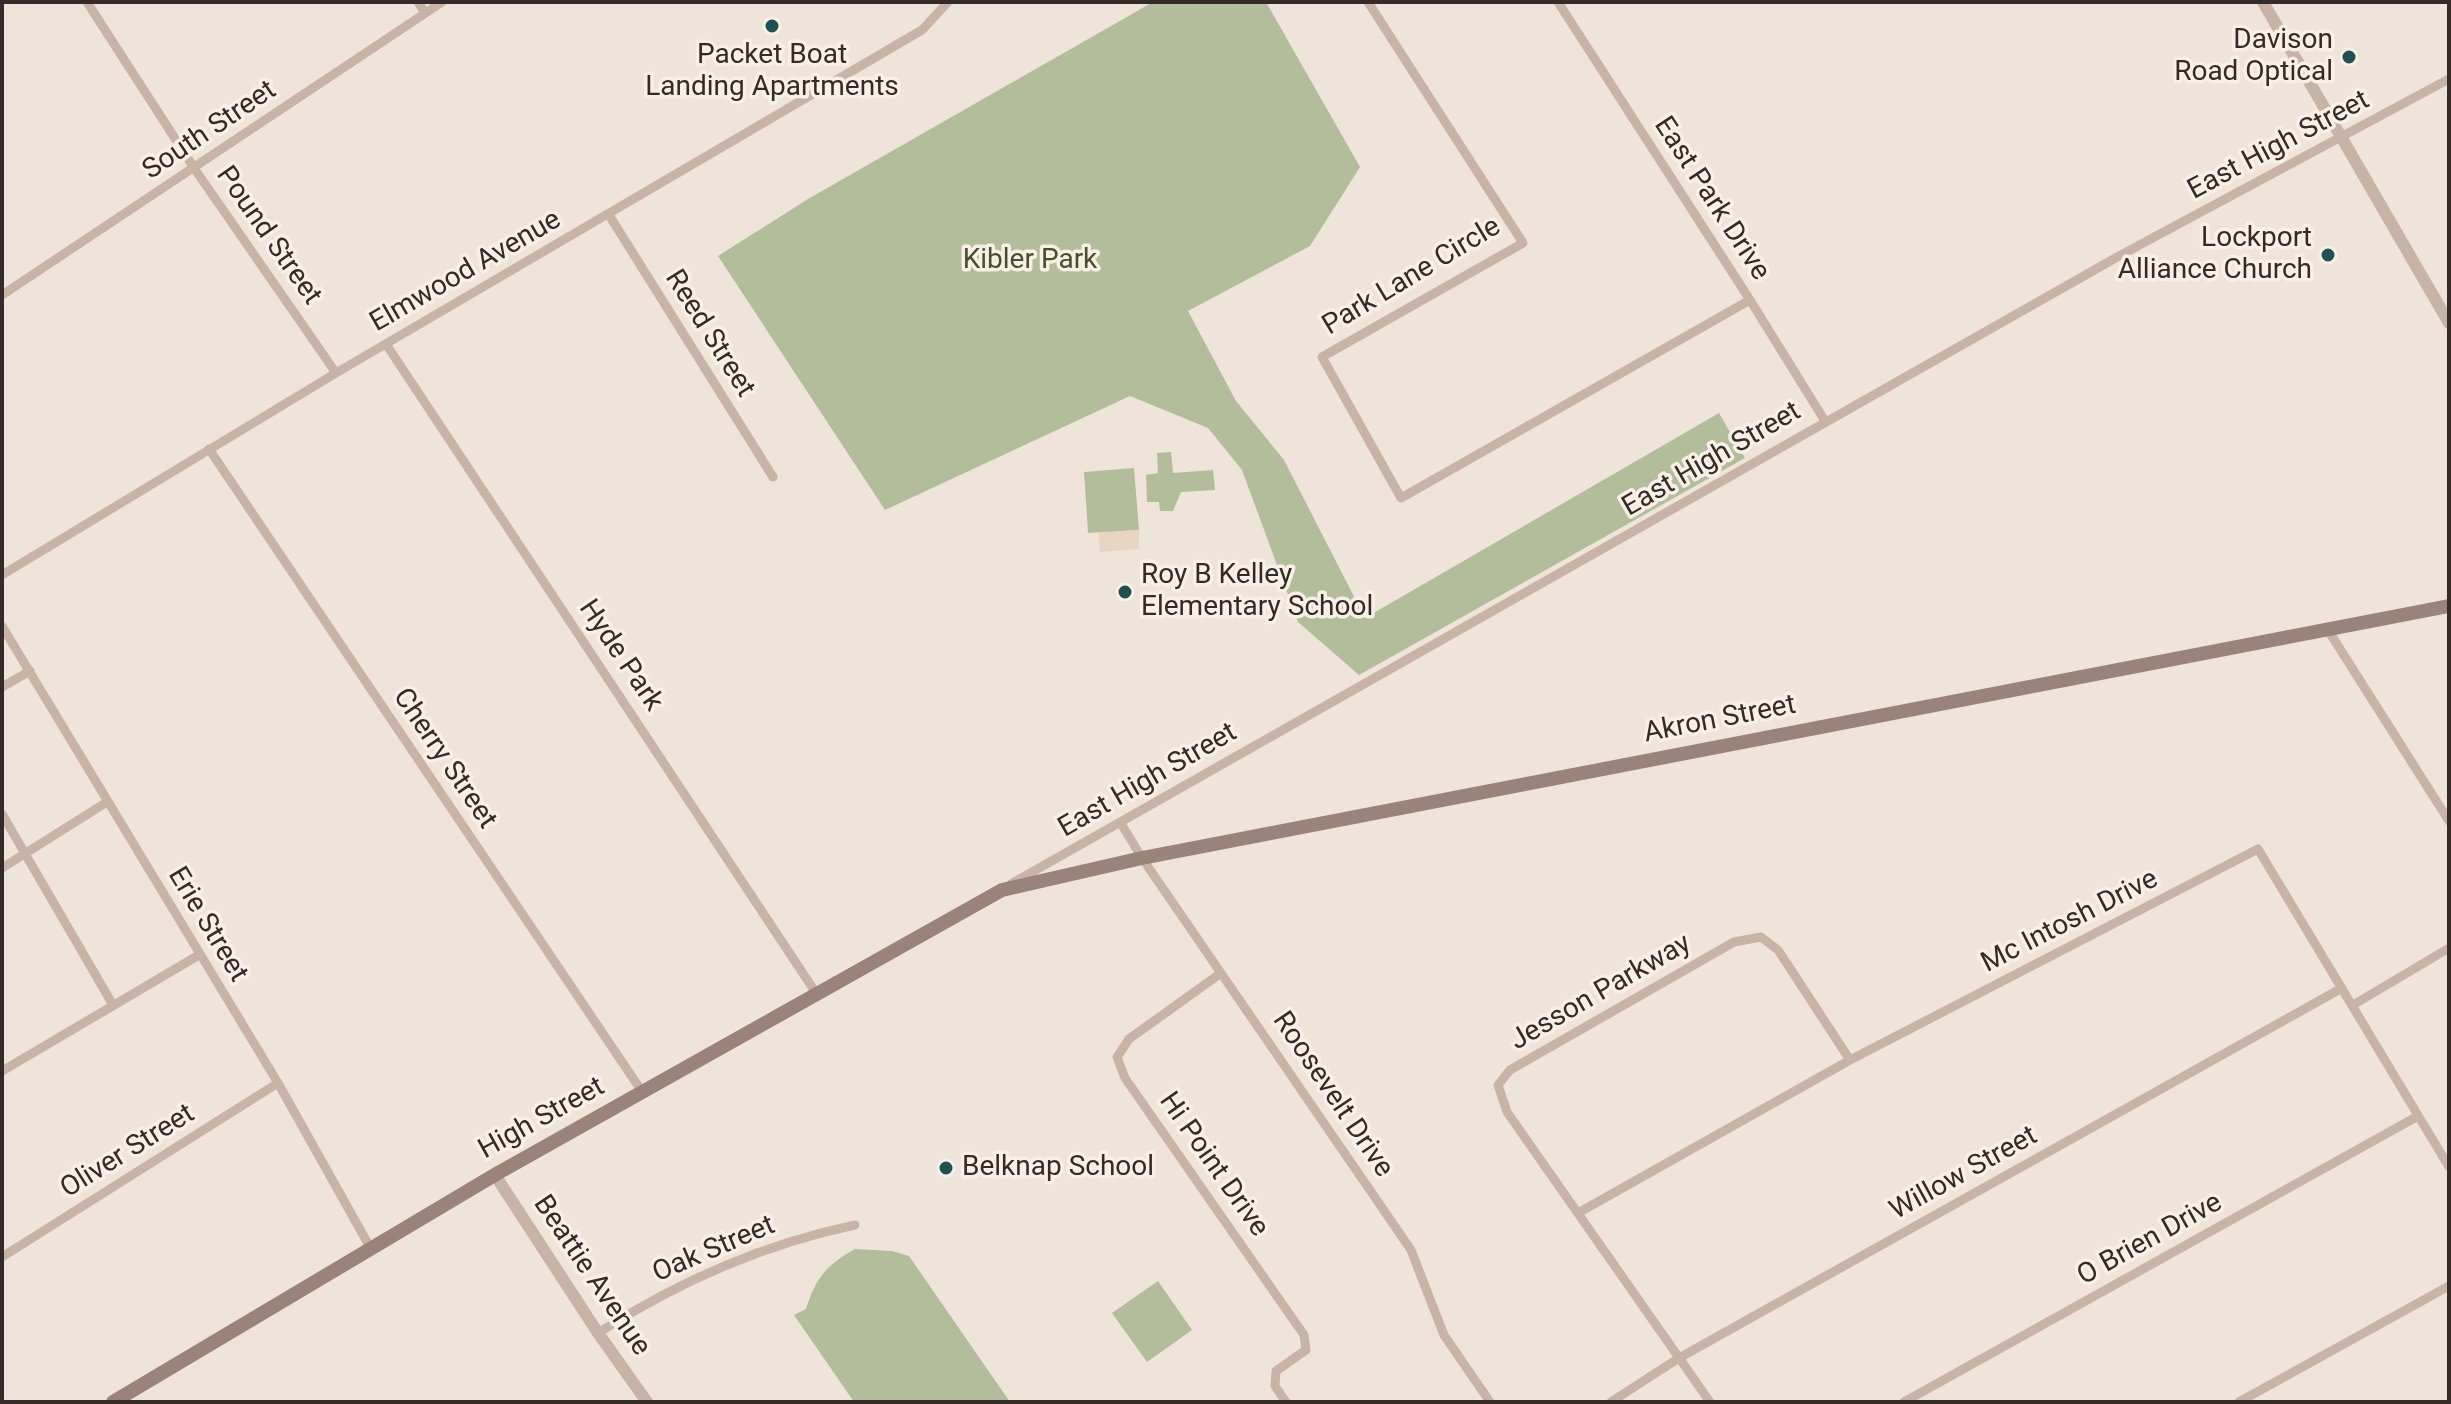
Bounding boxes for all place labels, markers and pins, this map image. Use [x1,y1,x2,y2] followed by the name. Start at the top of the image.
[763,17,781,35] marker: Packet Boat Landing Apartments
[2174,24,2333,90] place label: Davison Road Optical
[645,39,899,105] place label: Packet Boat Landing Apartments
[2340,48,2358,66] marker: Davison Road Optical
[2118,222,2312,288] place label: Lockport Alliance Church
[2319,246,2337,264] marker: Lockport Alliance Church
[1141,559,1373,625] place label: Roy B Kelley Elementary School
[1116,583,1134,601] marker: Roy B Kelley Elementary School
[962,1151,1154,1185] place label: Belknap School
[937,1159,955,1177] marker: Belknap School

